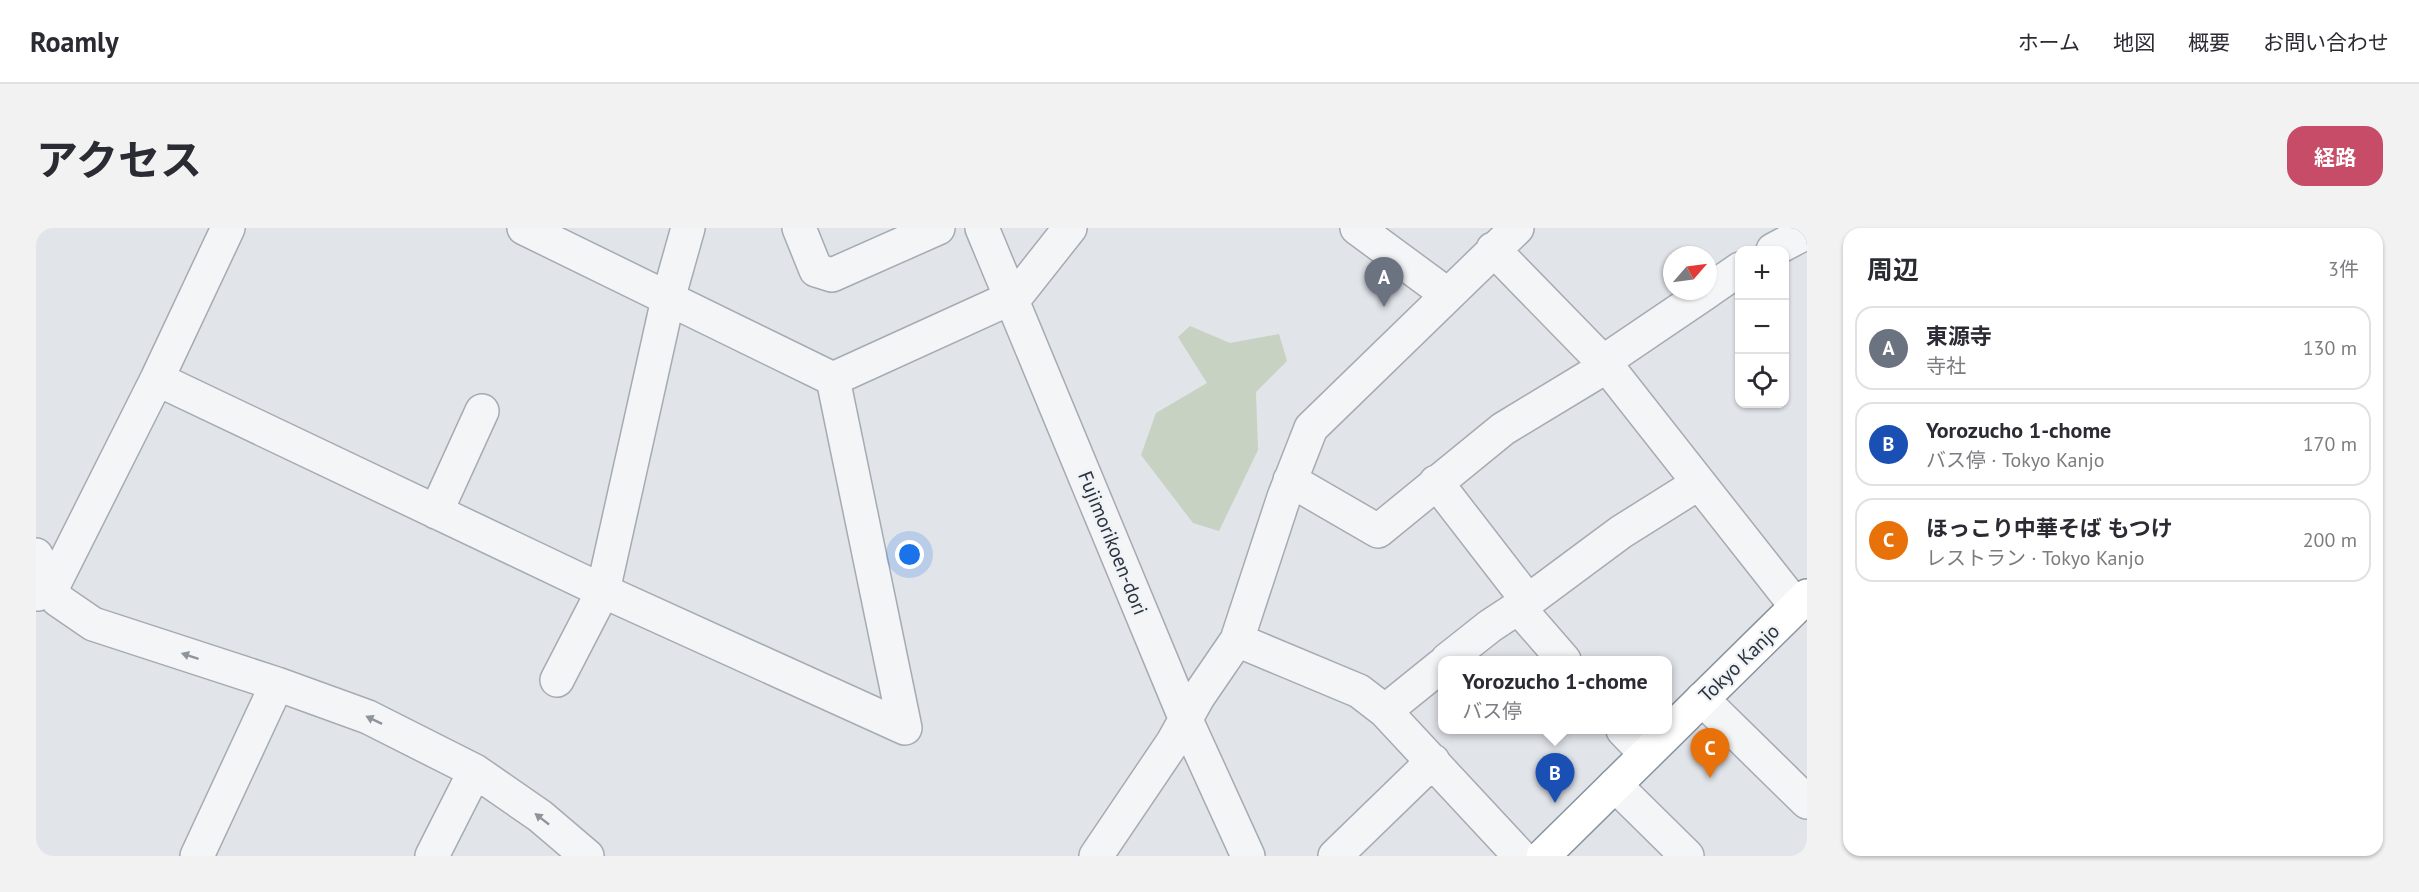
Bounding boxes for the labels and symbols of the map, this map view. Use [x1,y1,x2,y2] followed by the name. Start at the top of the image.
[1663,246,1717,300] north arrow
[1364,257,1404,307] pin: A
[1072,467,1154,619] street label: Fujimorikoen-dori
[895,540,924,569] your location
[1693,618,1785,708] street label: Tokyo Kanjo
[181,651,199,660] one-way arrow
[366,716,383,725] one-way arrow
[1690,728,1730,778] pin: C
[1536,754,1574,803] pin: B
[534,812,550,825] one-way arrow

